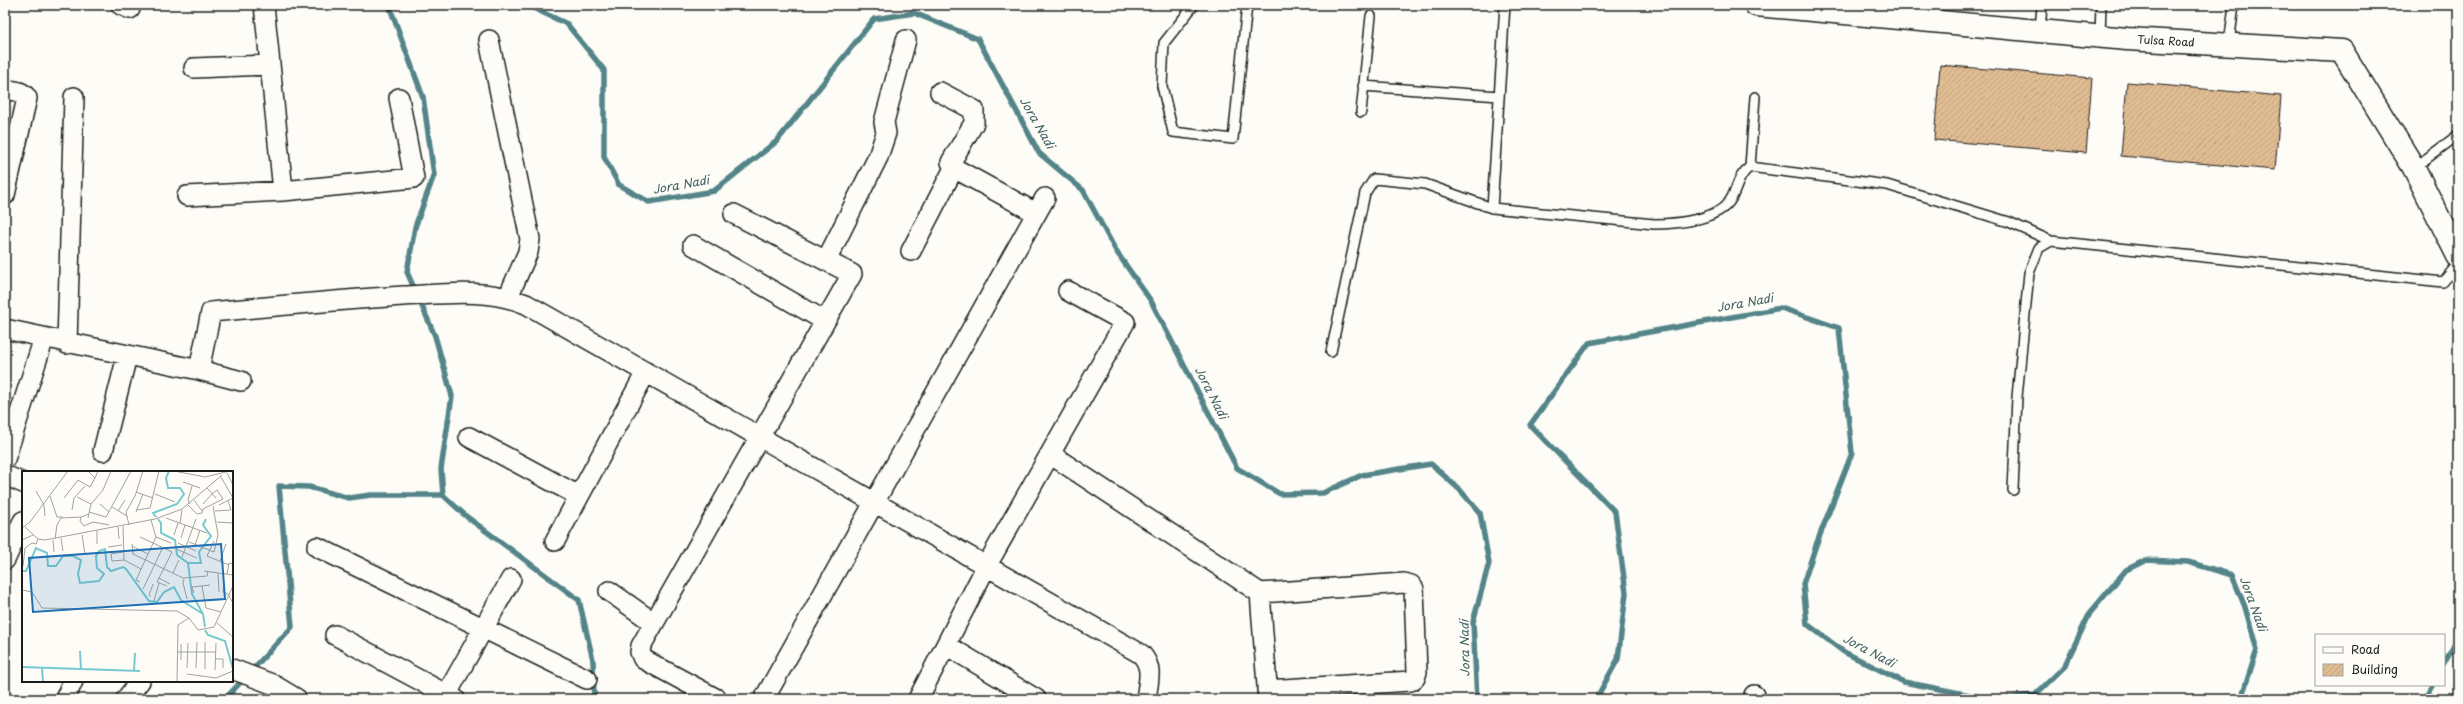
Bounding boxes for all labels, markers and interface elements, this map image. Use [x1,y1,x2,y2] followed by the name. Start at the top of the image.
[2137,31,2195,50] street label: Tulsa Road
[1016,93,1061,154] water label: Jora Nadi
[651,170,713,198] water label: Jora Nadi
[1715,288,1777,316] water label: Jora Nadi
[1191,363,1234,424] water label: Jora Nadi
[22,471,233,682] inset map
[2236,574,2273,636] water label: Jora Nadi
[1454,617,1473,677] water label: Jora Nadi
[1840,629,1901,673] water label: Jora Nadi
[2315,634,2445,686] legend
[2351,640,2380,658] text: Road
[2351,660,2398,678] text: Building

